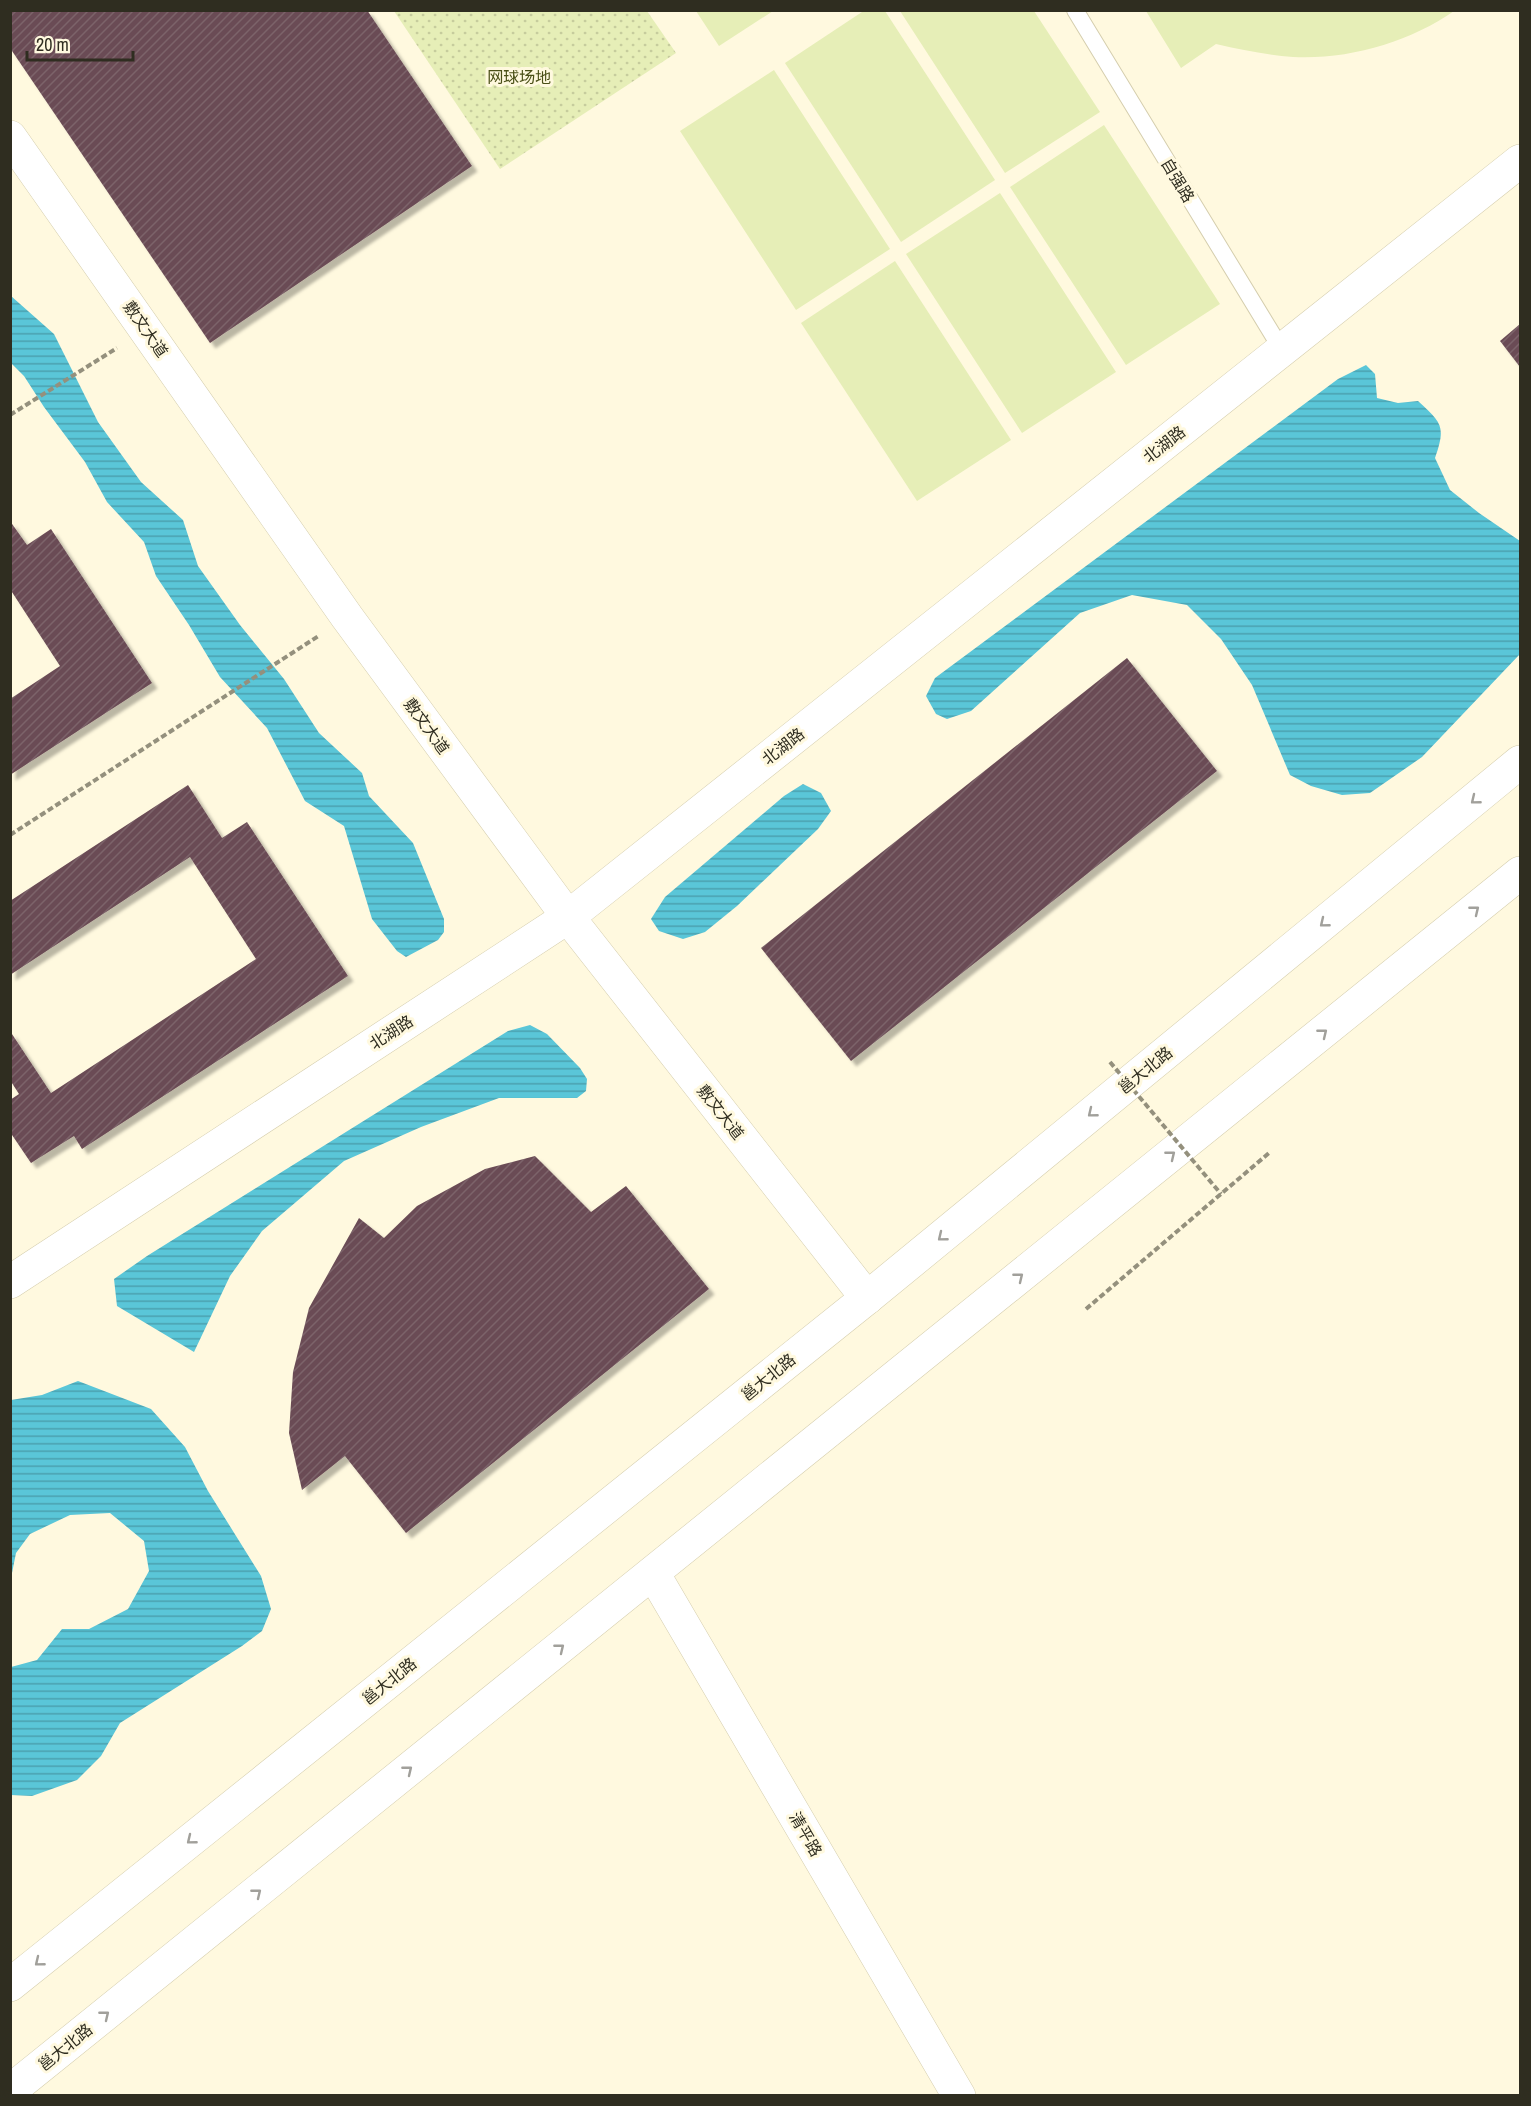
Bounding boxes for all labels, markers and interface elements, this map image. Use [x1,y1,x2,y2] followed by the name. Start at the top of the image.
[27,24,134,62] scale bar
[36,32,69,57] text: 20 m
[487,66,551,88] park label: 网球场地
[1156,154,1200,206] street label: 自强路
[119,296,173,362] street label: 敷文大道
[1138,421,1190,467] street label: 北湖路
[399,694,455,758] street label: 敷文大道
[757,723,809,769] street label: 北湖路
[1471,792,1482,803] one-way arrow
[1468,907,1479,918] one-way arrow
[1320,916,1331,927] one-way arrow
[365,1010,417,1054] street label: 北湖路
[1316,1029,1327,1040] one-way arrow
[1113,1041,1177,1099] street label: 邕大北路
[693,1080,749,1144] street label: 敷文大道
[1088,1106,1099,1117] one-way arrow
[1164,1151,1175,1162] one-way arrow
[937,1229,948,1240] one-way arrow
[1012,1274,1023,1285] one-way arrow
[736,1348,800,1406] street label: 邕大北路
[553,1644,564,1655] one-way arrow
[357,1652,421,1710] street label: 邕大北路
[402,1766,413,1777] one-way arrow
[784,1808,828,1860] street label: 清平路
[187,1832,198,1843] one-way arrow
[250,1889,261,1900] one-way arrow
[35,1954,46,1965] one-way arrow
[98,2011,109,2022] one-way arrow
[33,2018,97,2076] street label: 邕大北路

